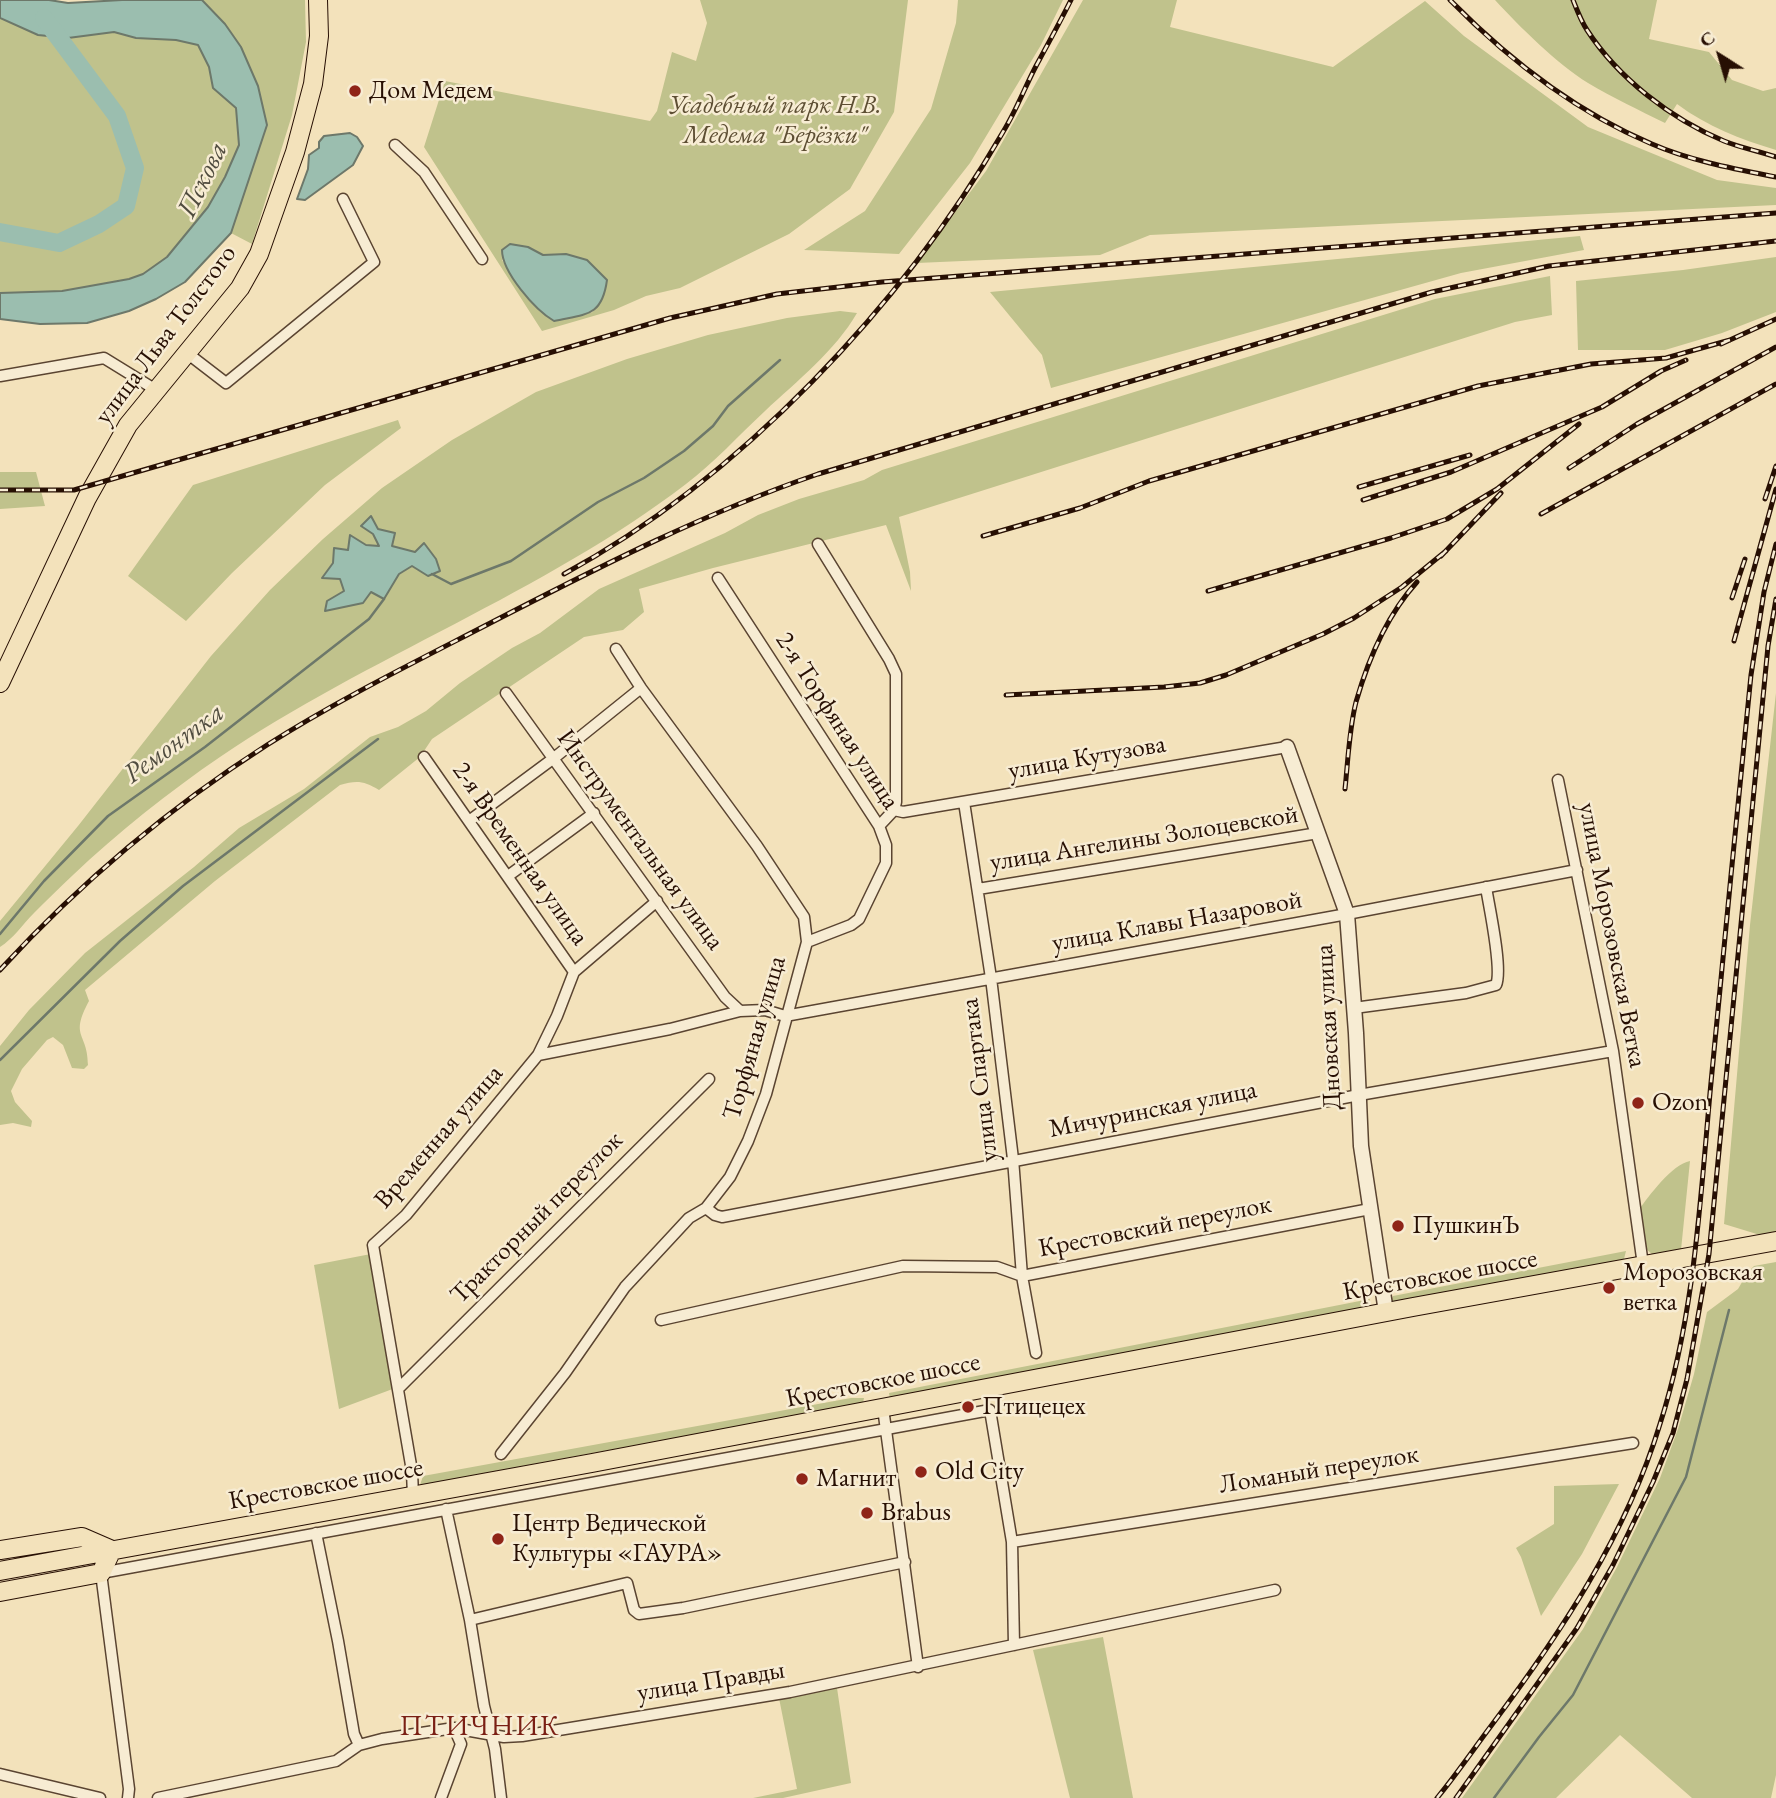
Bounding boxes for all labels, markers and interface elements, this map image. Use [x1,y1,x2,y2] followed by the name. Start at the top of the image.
[1685,21,1755,91] north arrow
[1694,25,1720,53] text: С
[369,75,493,107] place label: Дом Медем
[347,83,363,99] marker: Дом Медем
[668,90,882,152] park label: Усадебный парк Н.В. Медема "Берёзки"
[170,137,236,223] water label: Пскова
[88,239,244,431] street label: улица Льва Толстого
[768,626,906,816] street label: 2-я Торфяная улица
[117,696,231,792] water label: Ремонтка
[550,724,730,956] street label: Инструментальная улица
[1006,729,1168,787] street label: улица Кутузова
[445,756,595,952] street label: 2-я Временная улица
[988,799,1300,879] street label: улица Ангелины Золоцевской
[1571,800,1653,1070] street label: улица Морозовская Ветка
[1049,885,1305,959] street label: улица Клавы Назаровой
[1309,943,1349,1111] street label: Дновская улица
[717,952,793,1124] street label: Торфяная улица
[954,996,1006,1164] street label: улица Спартака
[368,1059,510,1215] street label: Временная улица
[1046,1075,1260,1145] street label: Мичуринская улица
[1652,1087,1708,1119] place label: Ozon
[1630,1095,1646,1111] marker: Ozon
[444,1125,630,1311] street label: Тракторный переулок
[1036,1189,1274,1265] street label: Крестовский переулок
[1412,1210,1520,1242] place label: ПушкинЪ
[1390,1218,1406,1234] marker: ПушкинЪ
[1340,1244,1540,1308] street label: Крестовское шоссе
[1623,1257,1763,1318] place label: Морозовская ветка
[1601,1280,1617,1296] marker: Морозовская ветка
[783,1347,983,1415] street label: Крестовское шоссе
[982,1391,1086,1423] place label: Птицецех
[960,1399,976,1415] marker: Птицецех
[1217,1439,1421,1501] street label: Ломаный переулок
[226,1453,426,1517] street label: Крестовское шоссе
[935,1456,1024,1488] place label: Old City
[816,1463,896,1495] place label: Магнит
[913,1464,929,1480] marker: Old City
[794,1471,810,1487] marker: Магнит
[881,1497,951,1529] place label: Brabus
[859,1505,875,1521] marker: Brabus
[512,1508,722,1570] place label: Центр Ведической Культуры «ГАУРА»
[490,1531,506,1547] marker: Центр Ведической Культуры «ГАУРА»
[635,1655,787,1709] street label: улица Правды
[400,1710,560,1744] district label: ПТИЧНИК

